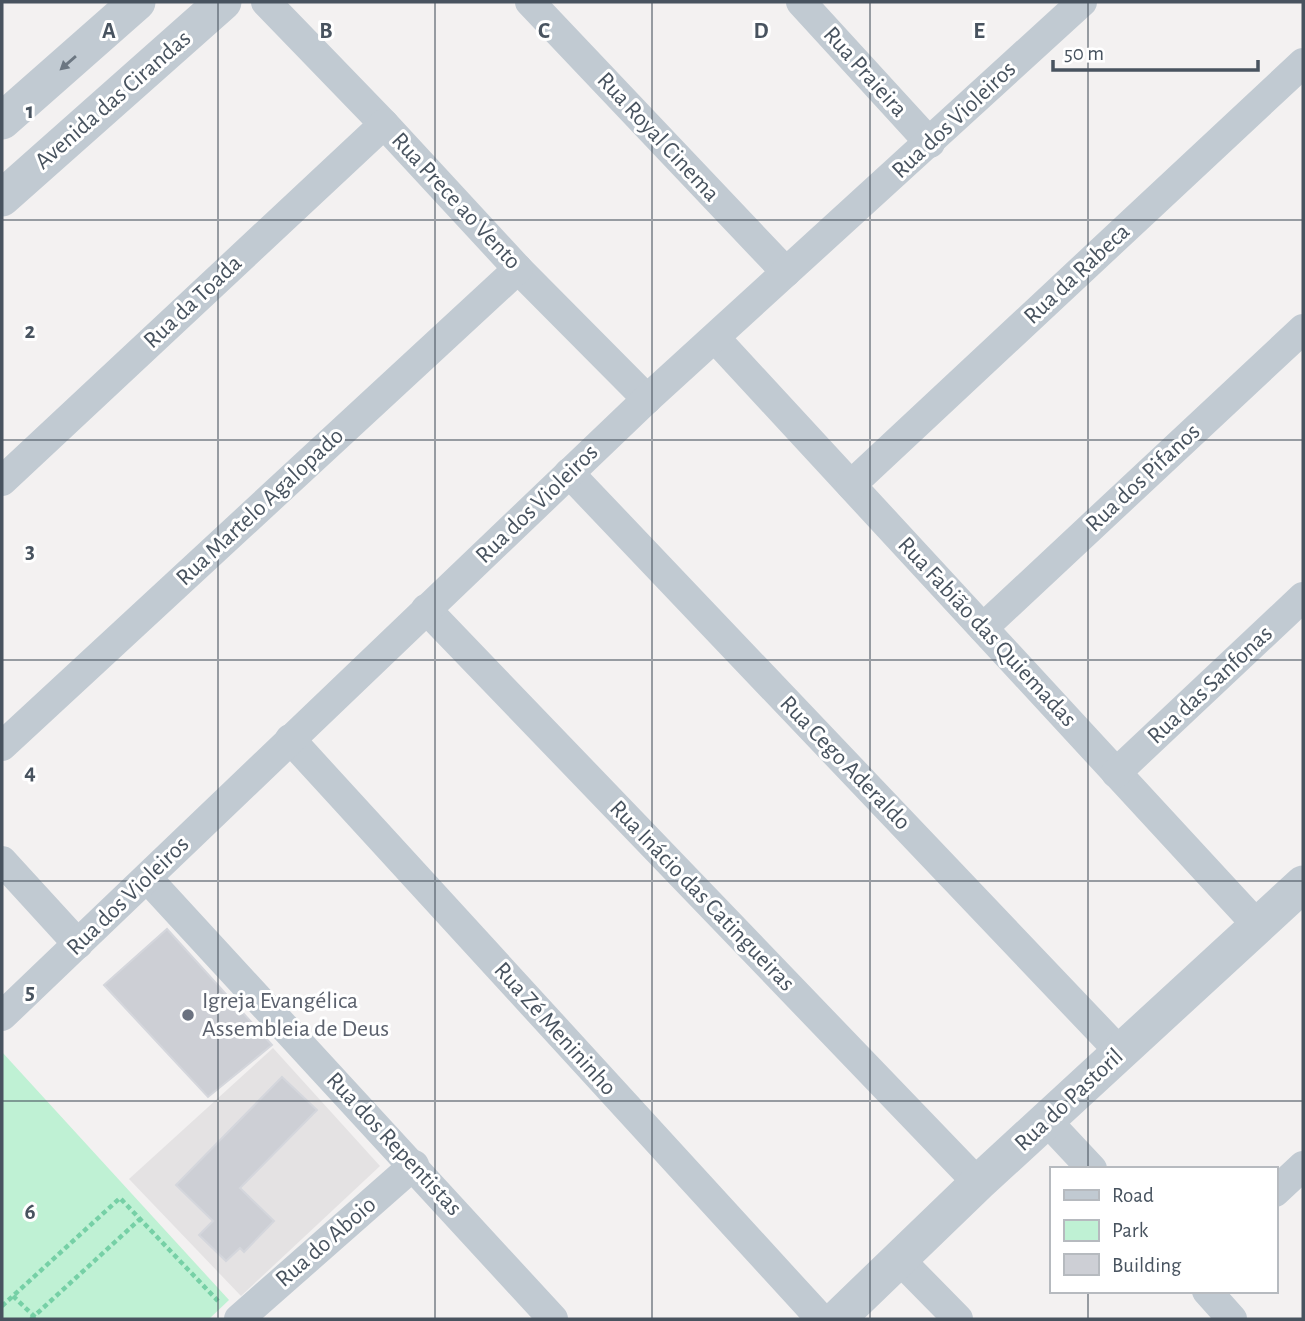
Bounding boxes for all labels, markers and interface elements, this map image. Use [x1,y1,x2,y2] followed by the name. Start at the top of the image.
[319,20,333,43] text: B
[538,20,550,43] text: C
[753,20,769,43] text: D
[973,20,985,43] text: E
[819,22,911,122] street label: Rua Praieira
[29,24,197,176] street label: Avenida das Cirandas
[1053,28,1258,72] scale bar
[1064,43,1104,64] text: 50 m
[59,55,77,71] one-way arrow
[887,57,1021,183] street label: Rua dos Violeiros
[592,68,724,206] street label: Rua Royal Cinema
[26,100,34,123] text: 1
[387,128,525,274] street label: Rua Prece ao Vento
[1019,219,1135,329] street label: Rua da Rabeca
[139,251,247,353] street label: Rua da Toada
[25,320,36,343] text: 2
[1081,419,1205,537] street label: Rua dos Pifanos
[172,424,348,590] street label: Rua Martelo Agalopado
[471,440,603,568] street label: Rua dos Violeiros
[893,533,1081,731] street label: Rua Fabião das Quiemadas
[25,540,35,563] text: 3
[1143,621,1277,749] street label: Rua das Sanfonas
[775,691,915,835] street label: Rua Cego Aderaldo
[24,761,36,784] text: 4
[605,796,799,996] street label: Rua Inácio das Catingueiras
[62,832,194,960] street label: Rua dos Violeiros
[489,958,621,1100] street label: Rua Zé Menininho
[25,981,35,1004] text: 5
[202,989,389,1041] place label: Igreja Evangélica Assembleia de Deus
[180,1007,196,1023] marker: Igreja Evangélica Assembleia de Deus
[1010,1044,1128,1156] street label: Rua do Pastoril
[322,1068,466,1220] street label: Rua dos Repentistas
[1050,1167,1277,1293] legend
[1112,1185,1154,1206] text: Road
[271,1192,381,1292] street label: Rua do Aboio
[24,1201,36,1224] text: 6
[1112,1220,1149,1241] text: Park
[1112,1255,1182,1276] text: Building

